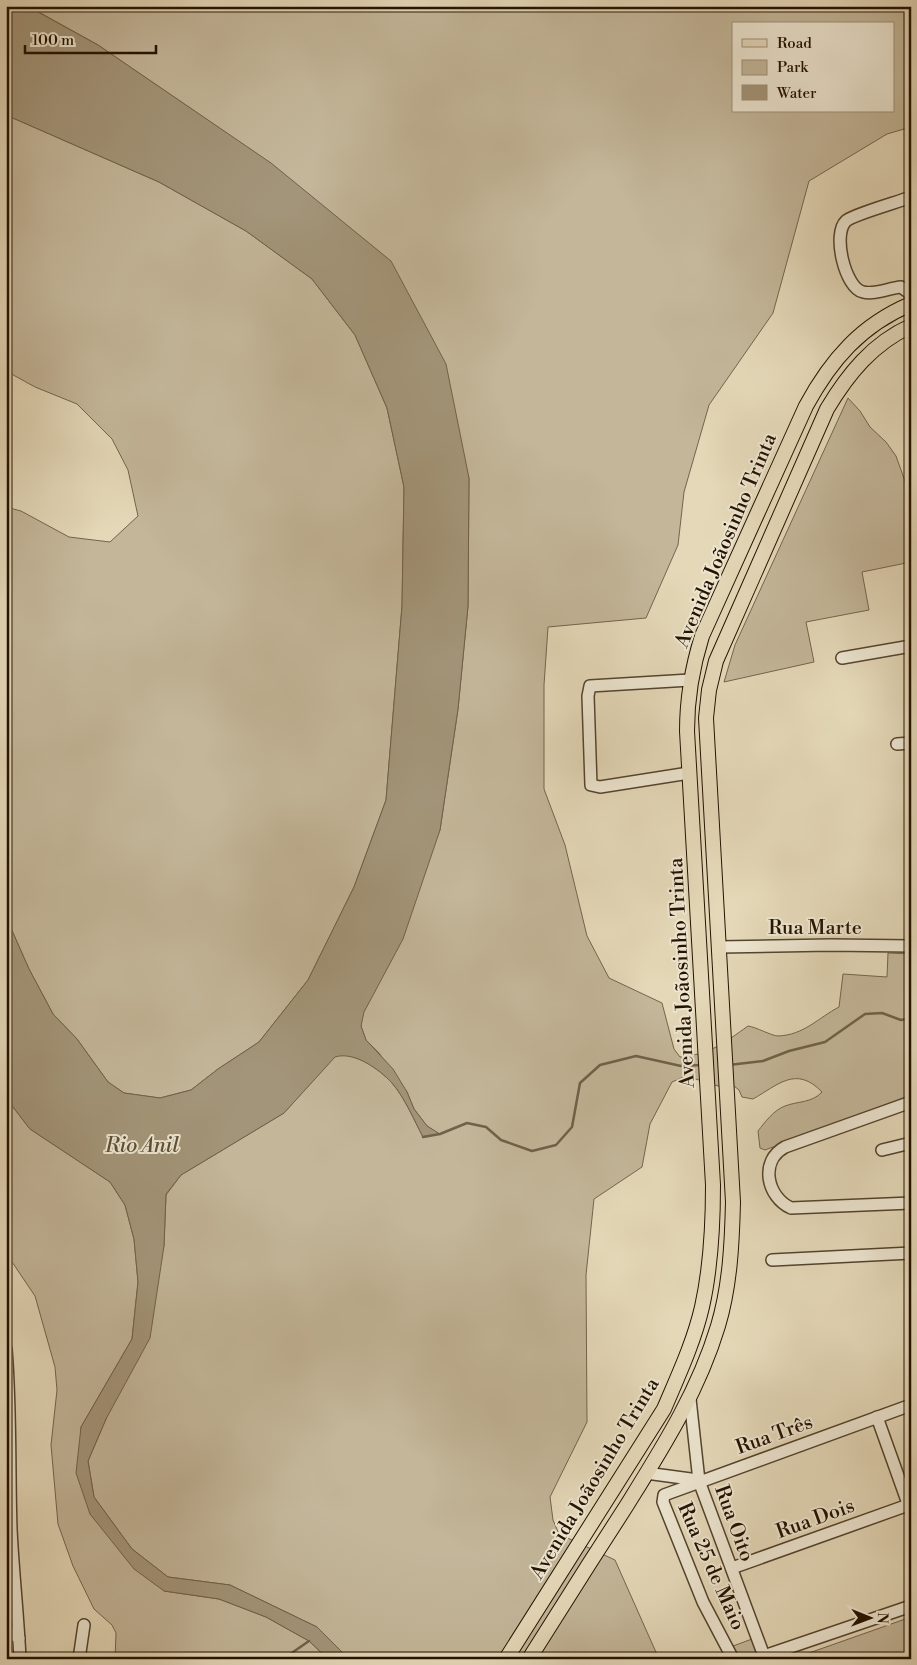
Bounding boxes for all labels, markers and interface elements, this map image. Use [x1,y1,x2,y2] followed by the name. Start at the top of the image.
[25,22,156,54] scale bar
[732,22,894,112] legend
[32,31,74,50] text: 100 m
[777,34,812,53] text: Road
[777,58,809,77] text: Park
[776,84,817,103] text: Water
[669,429,783,653] street label: Avenida Joãosinho Trinta
[664,856,701,1090] street label: Avenida Joãosinho Trinta
[768,916,862,941] street label: Rua Marte
[104,1133,179,1159] water label: Rio Anil
[525,1373,666,1585] street label: Avenida Joãosinho Trinta
[733,1410,816,1461] street label: Rua Três
[708,1482,759,1565] street label: Rua Oito
[773,1494,858,1545] street label: Rua Dois
[671,1499,750,1634] street label: Rua 25 de Maio
[844,1592,894,1642] north arrow
[873,1613,891,1624] text: N

